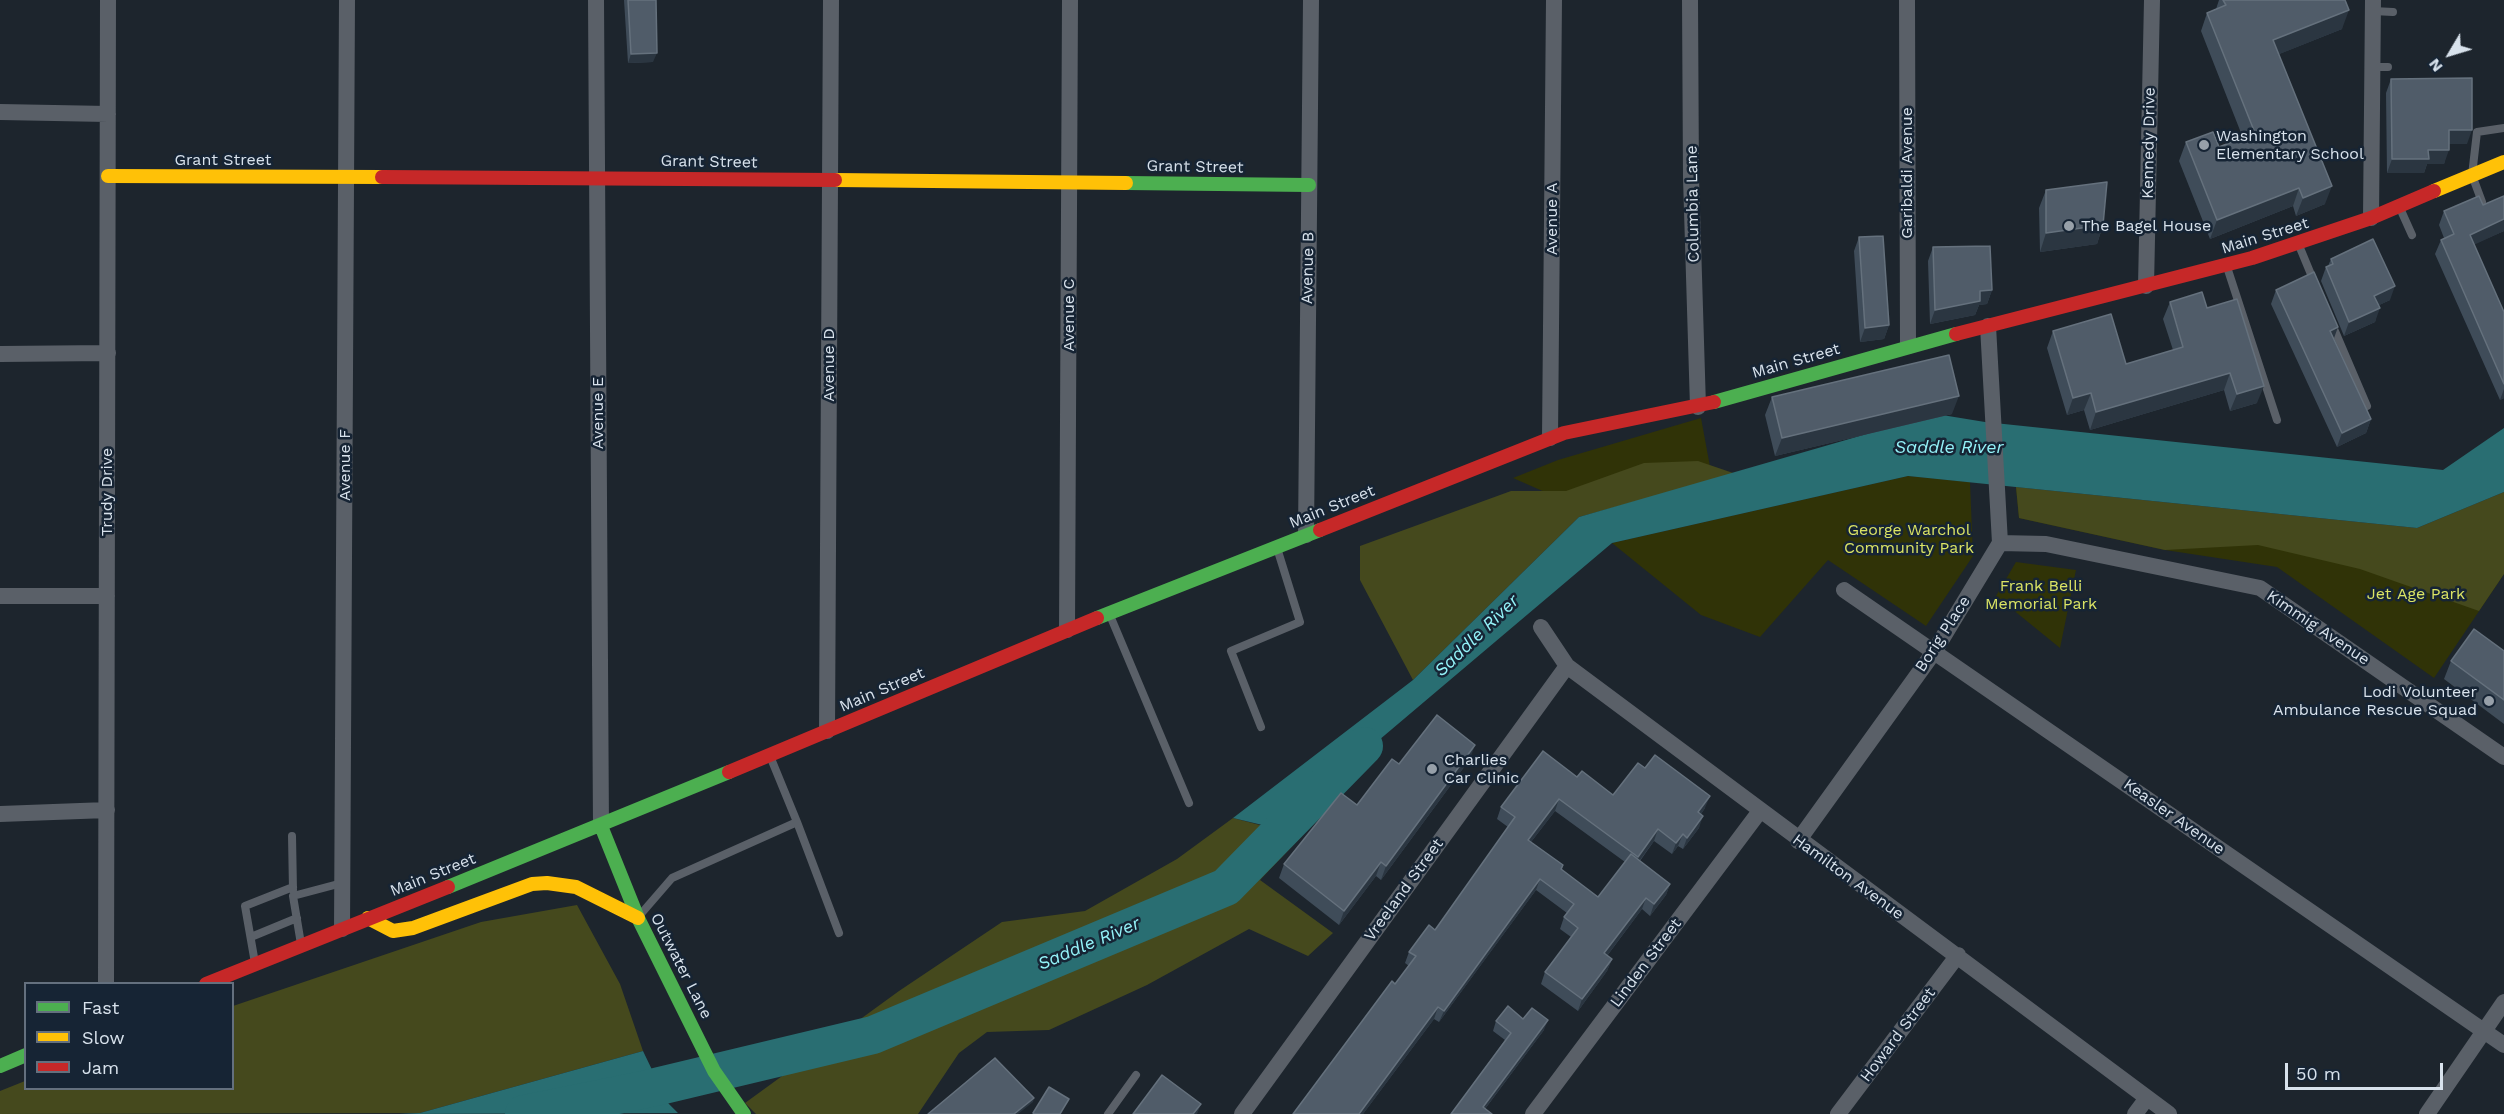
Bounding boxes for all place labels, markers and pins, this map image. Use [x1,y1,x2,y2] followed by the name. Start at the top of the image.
[2216,126,2364,164] place label: Washington Elementary School
[2197,138,2211,152] marker: Washington Elementary School
[2081,216,2211,236] place label: The Bagel House
[2062,219,2076,233] marker: The Bagel House
[2273,682,2477,720] place label: Lodi Volunteer Ambulance Rescue Squad
[2482,694,2496,708] marker: Lodi Volunteer Ambulance Rescue Squad
[1444,750,1519,788] place label: Charlies Car Clinic
[1425,762,1439,776] marker: Charlies Car Clinic

